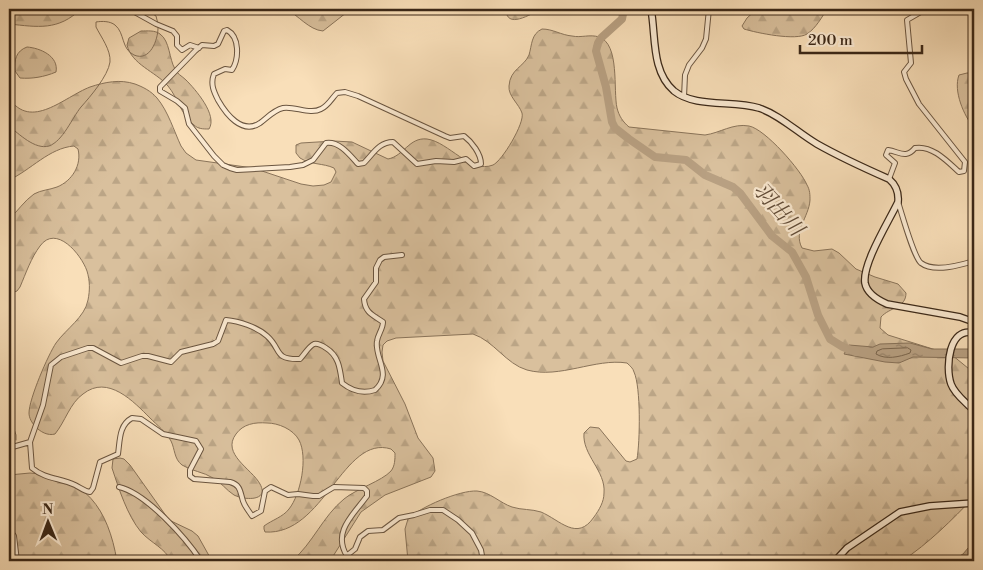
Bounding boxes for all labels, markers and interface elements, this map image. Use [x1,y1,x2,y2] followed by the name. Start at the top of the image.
[800,22,923,54] scale bar
[808,31,853,50] text: 200 m
[747,178,810,244] water label: 羽出川
[22,498,72,548] north arrow
[42,501,53,519] text: N

